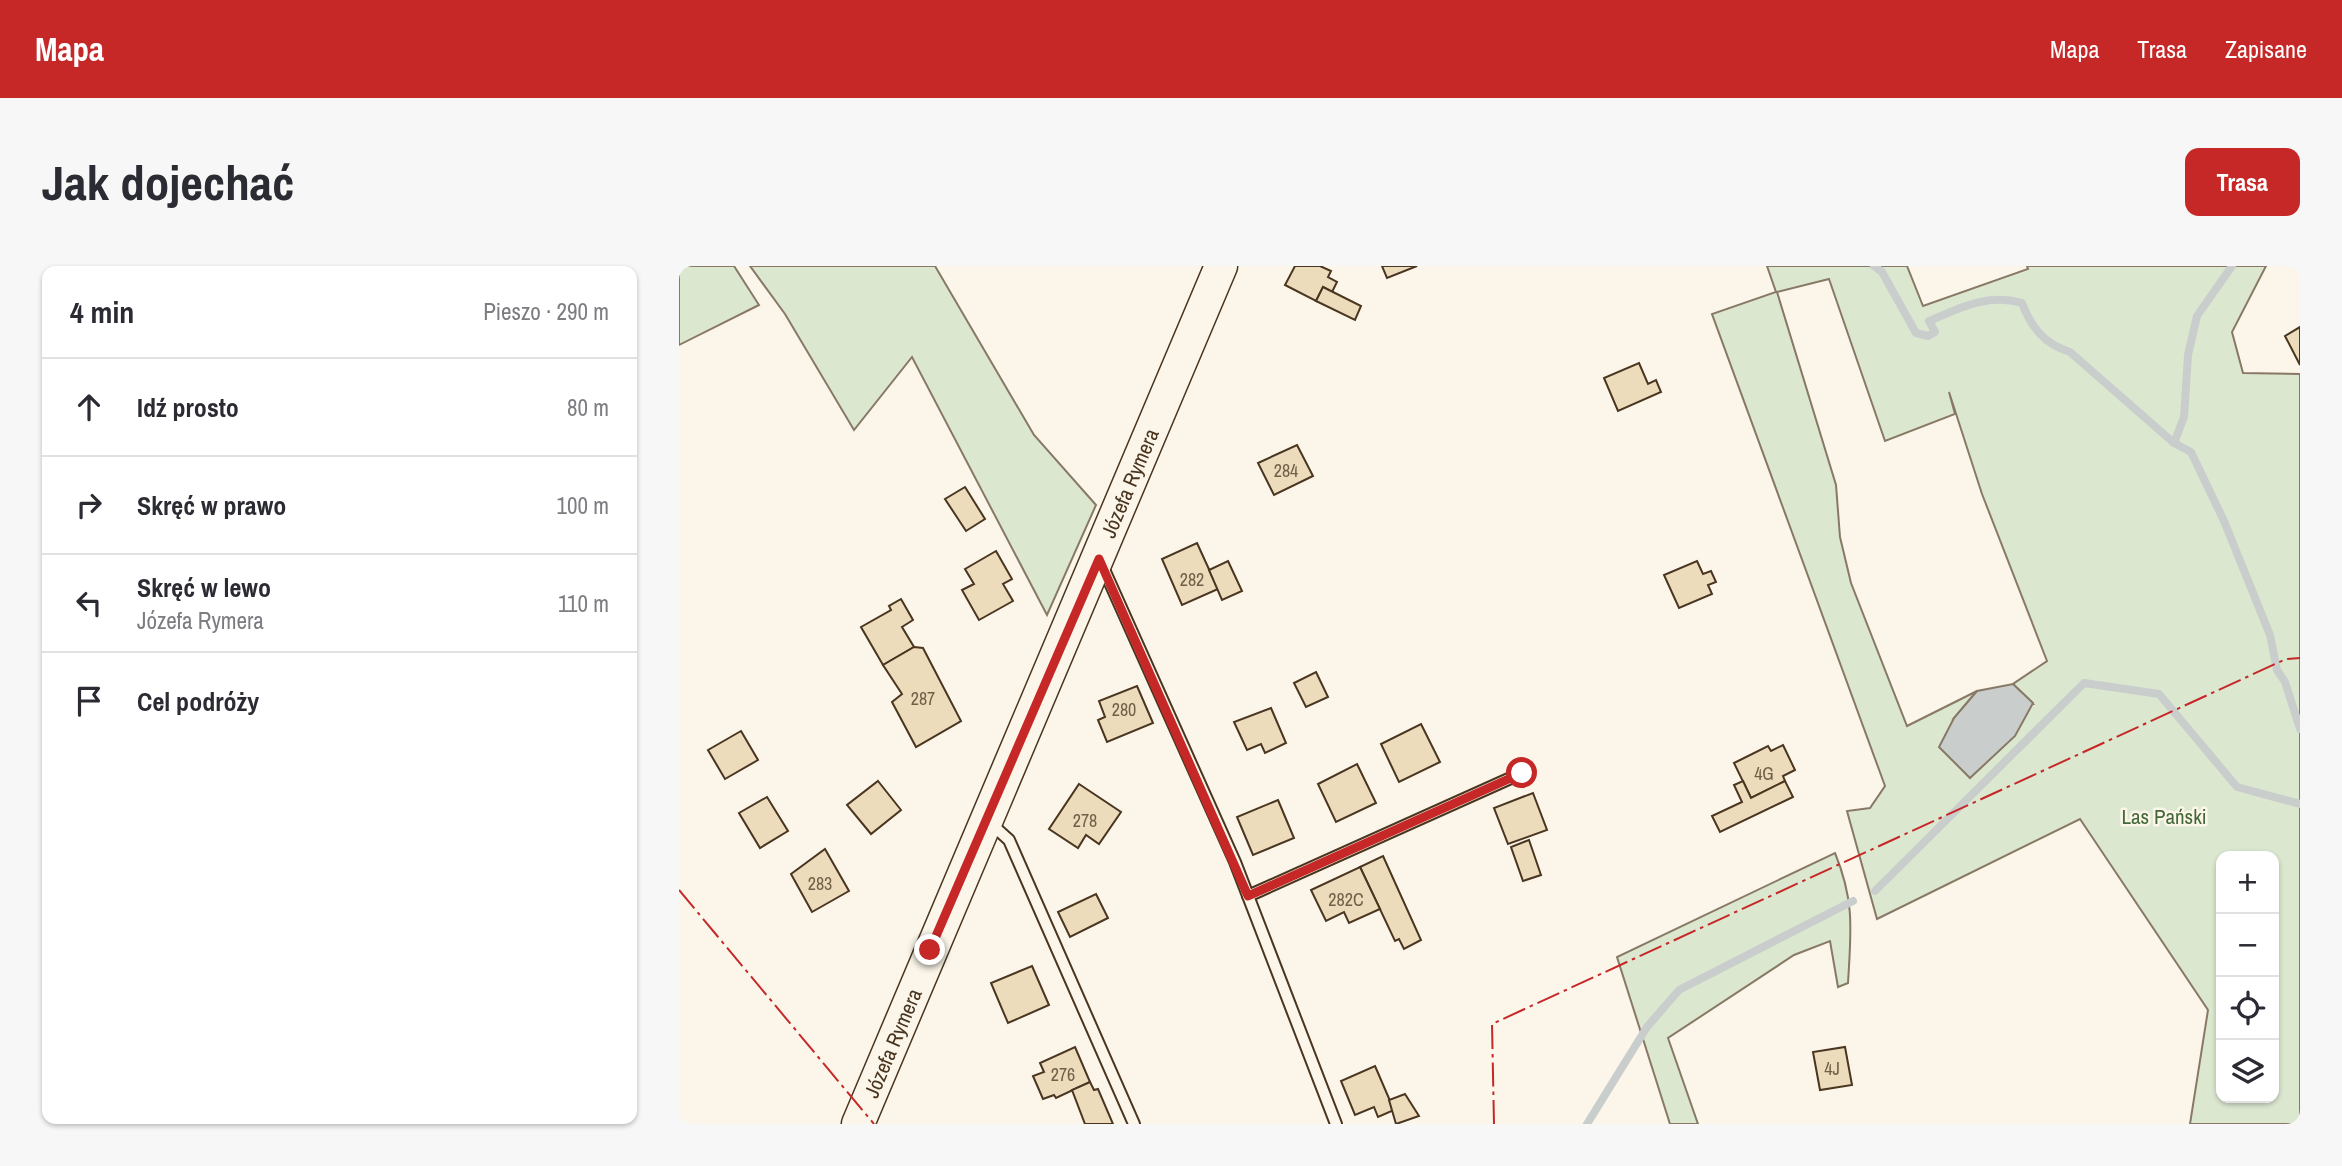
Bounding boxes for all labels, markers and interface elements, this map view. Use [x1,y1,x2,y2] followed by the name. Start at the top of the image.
[35,27,104,71] text: Mapa
[2050,33,2099,65] text: Mapa
[2137,33,2187,65] text: Trasa
[2225,33,2307,65] text: Zapisane
[2185,148,2300,216] button: Trasa
[42,149,294,215] text: Jak dojechać
[70,292,134,332] text: 4 min
[483,296,609,327] text: Pieszo · 290 m
[70,388,108,426] icon: ahead
[137,390,239,425] text: Idź prosto
[567,392,609,423] text: 80 m
[1093,424,1165,542] street label: Józefa Rymera
[1274,458,1298,483] house number: 284
[70,486,108,524] icon: right
[137,488,286,523] text: Skręć w prawo
[557,490,609,521] text: 100 m
[1180,567,1204,592] house number: 282
[137,570,271,605] text: Skręć w lewo
[70,584,108,622] icon: left
[558,588,609,619] text: 110 m
[137,605,264,636] text: Józefa Rymera
[70,682,108,720] icon: arrive
[137,684,259,719] text: Cel podróży
[911,686,935,711] house number: 287
[1112,697,1136,722] house number: 280
[1506,757,1537,788] route start
[1754,761,1774,786] house number: 4G
[2121,802,2207,831] park label: Las Pański
[1073,808,1097,833] house number: 278
[2216,851,2279,1103] map controls
[2216,851,2279,914] button: +
[808,871,832,896] house number: 283
[1328,887,1364,912] house number: 282C
[2216,914,2279,977] button: −
[914,934,945,965] route end
[2216,977,2279,1040] button: locate
[856,984,928,1102] street label: Józefa Rymera
[2216,1040,2279,1103] button: layers
[1824,1056,1840,1081] house number: 4J
[1051,1062,1075,1087] house number: 276

